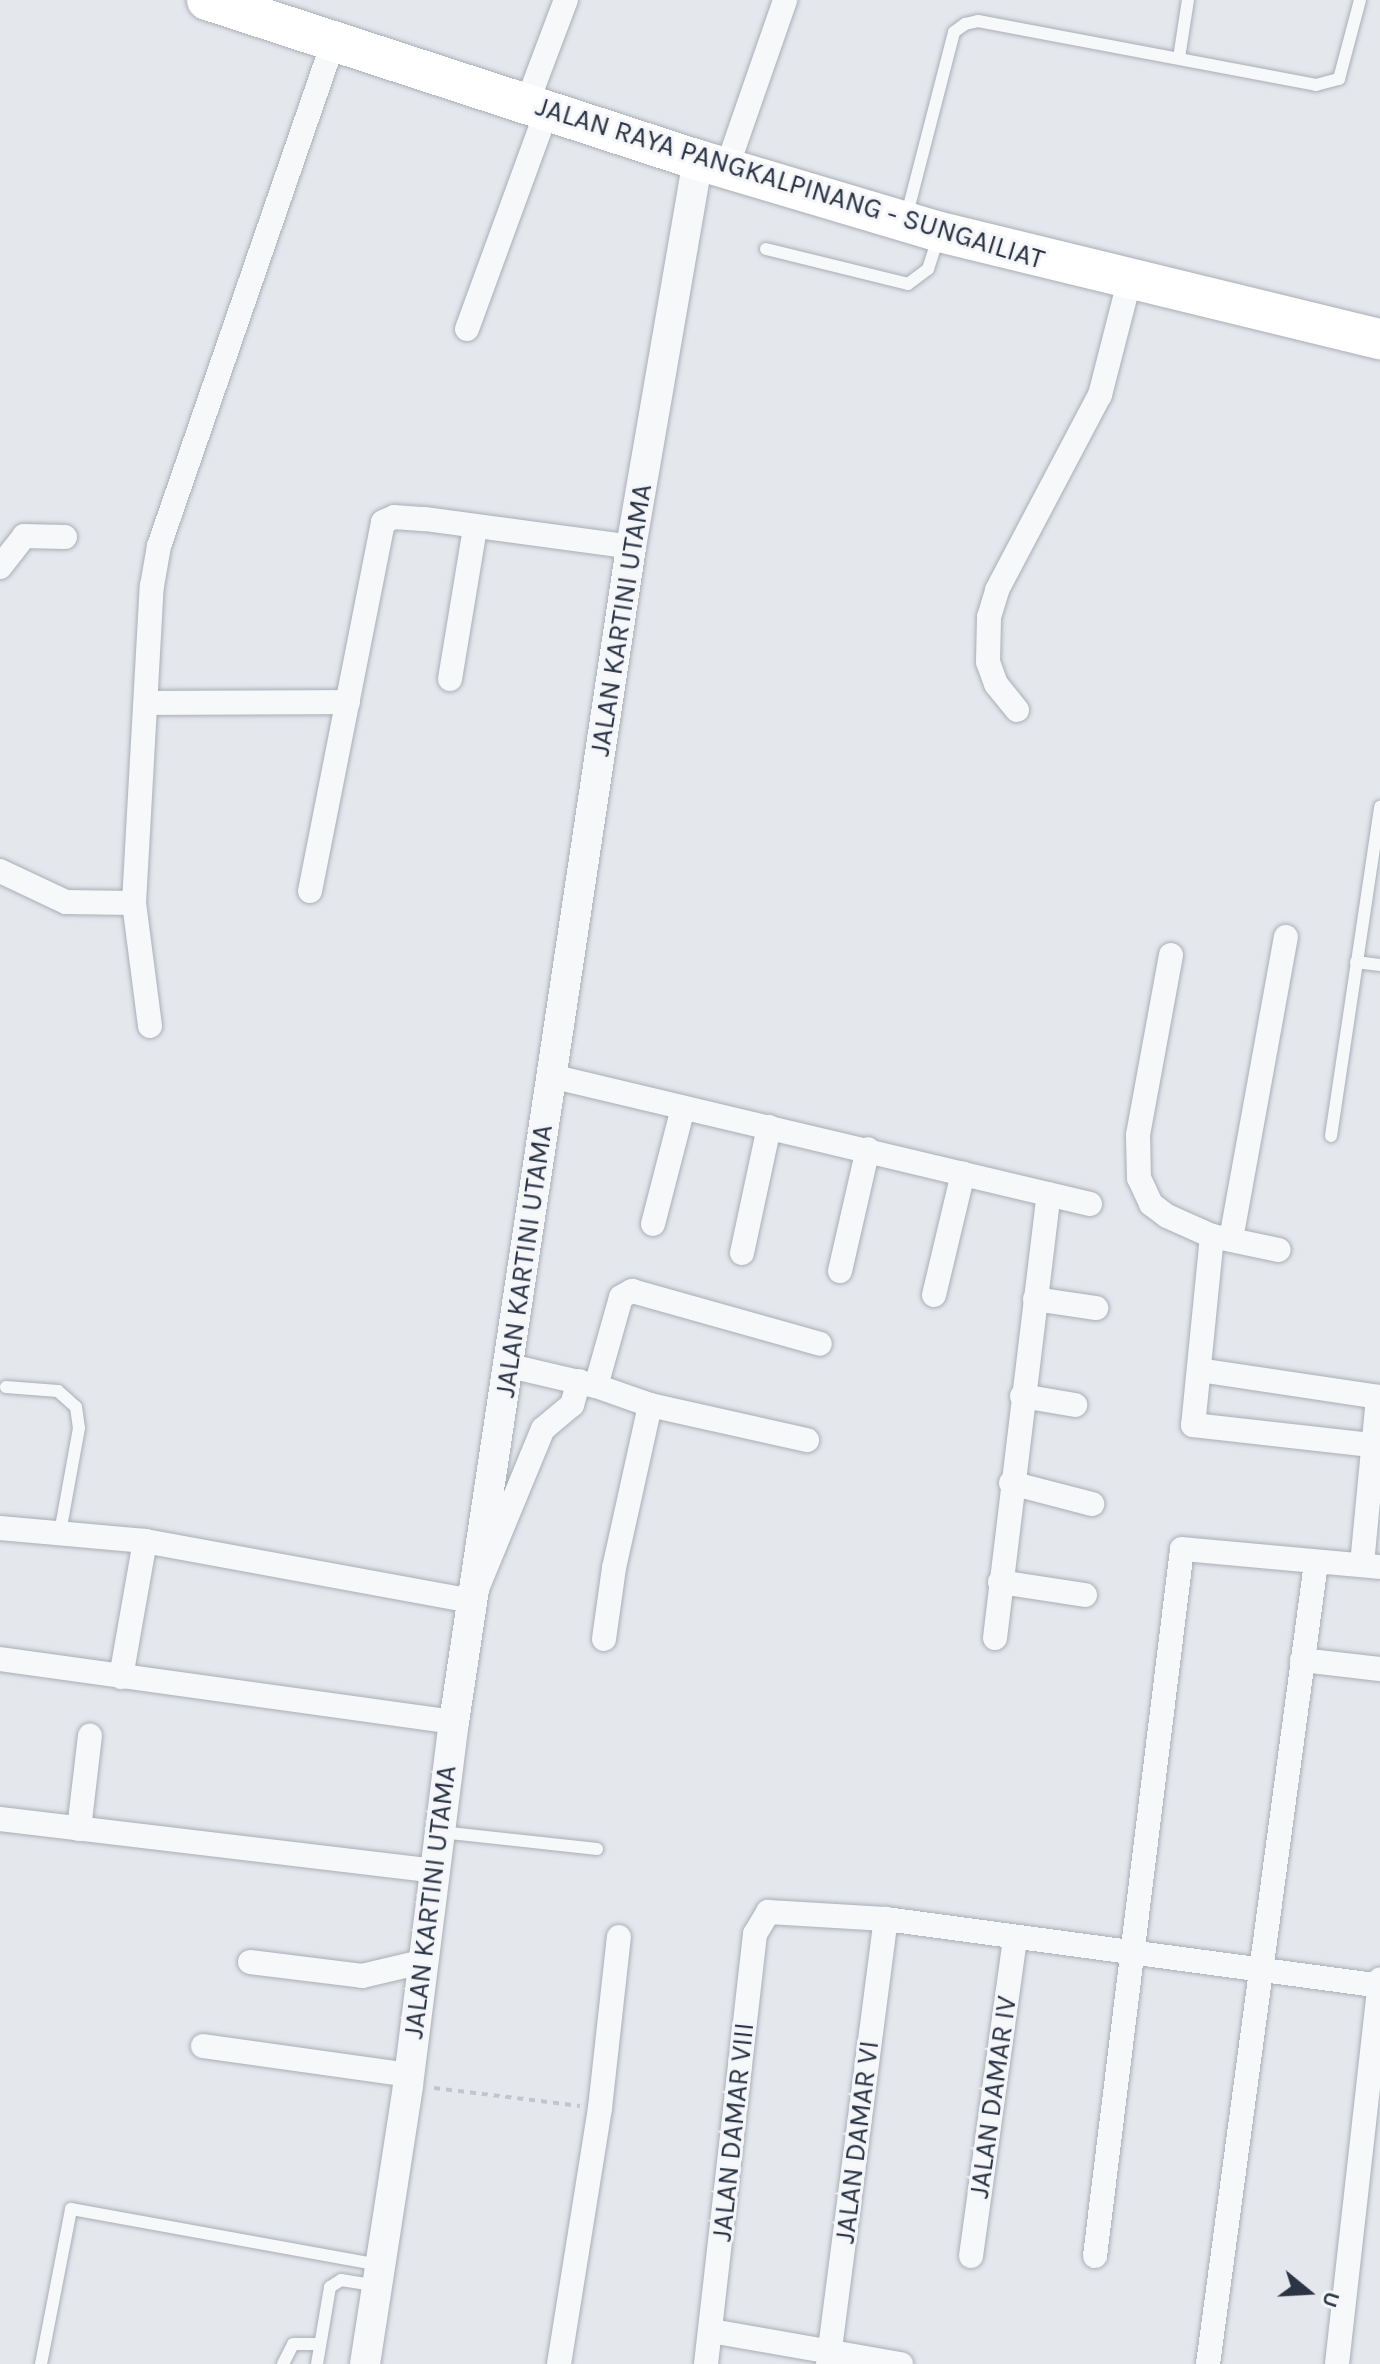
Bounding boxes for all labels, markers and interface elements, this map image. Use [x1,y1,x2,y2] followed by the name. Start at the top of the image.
[532,89,1048,277] street label: JALAN RAYA PANGKALPINANG - SUNGAILIAT
[583,481,659,759] street label: JALAN KARTINI UTAMA
[488,1122,560,1400] street label: JALAN KARTINI UTAMA
[397,1763,463,2041] street label: JALAN KARTINI UTAMA
[962,1994,1024,2200] street label: JALAN DAMAR IV
[705,2021,761,2243] street label: JALAN DAMAR VIII
[828,2039,886,2245] street label: JALAN DAMAR VI
[1268,2252,1348,2332] north arrow
[1316,2288,1346,2311] text: U

